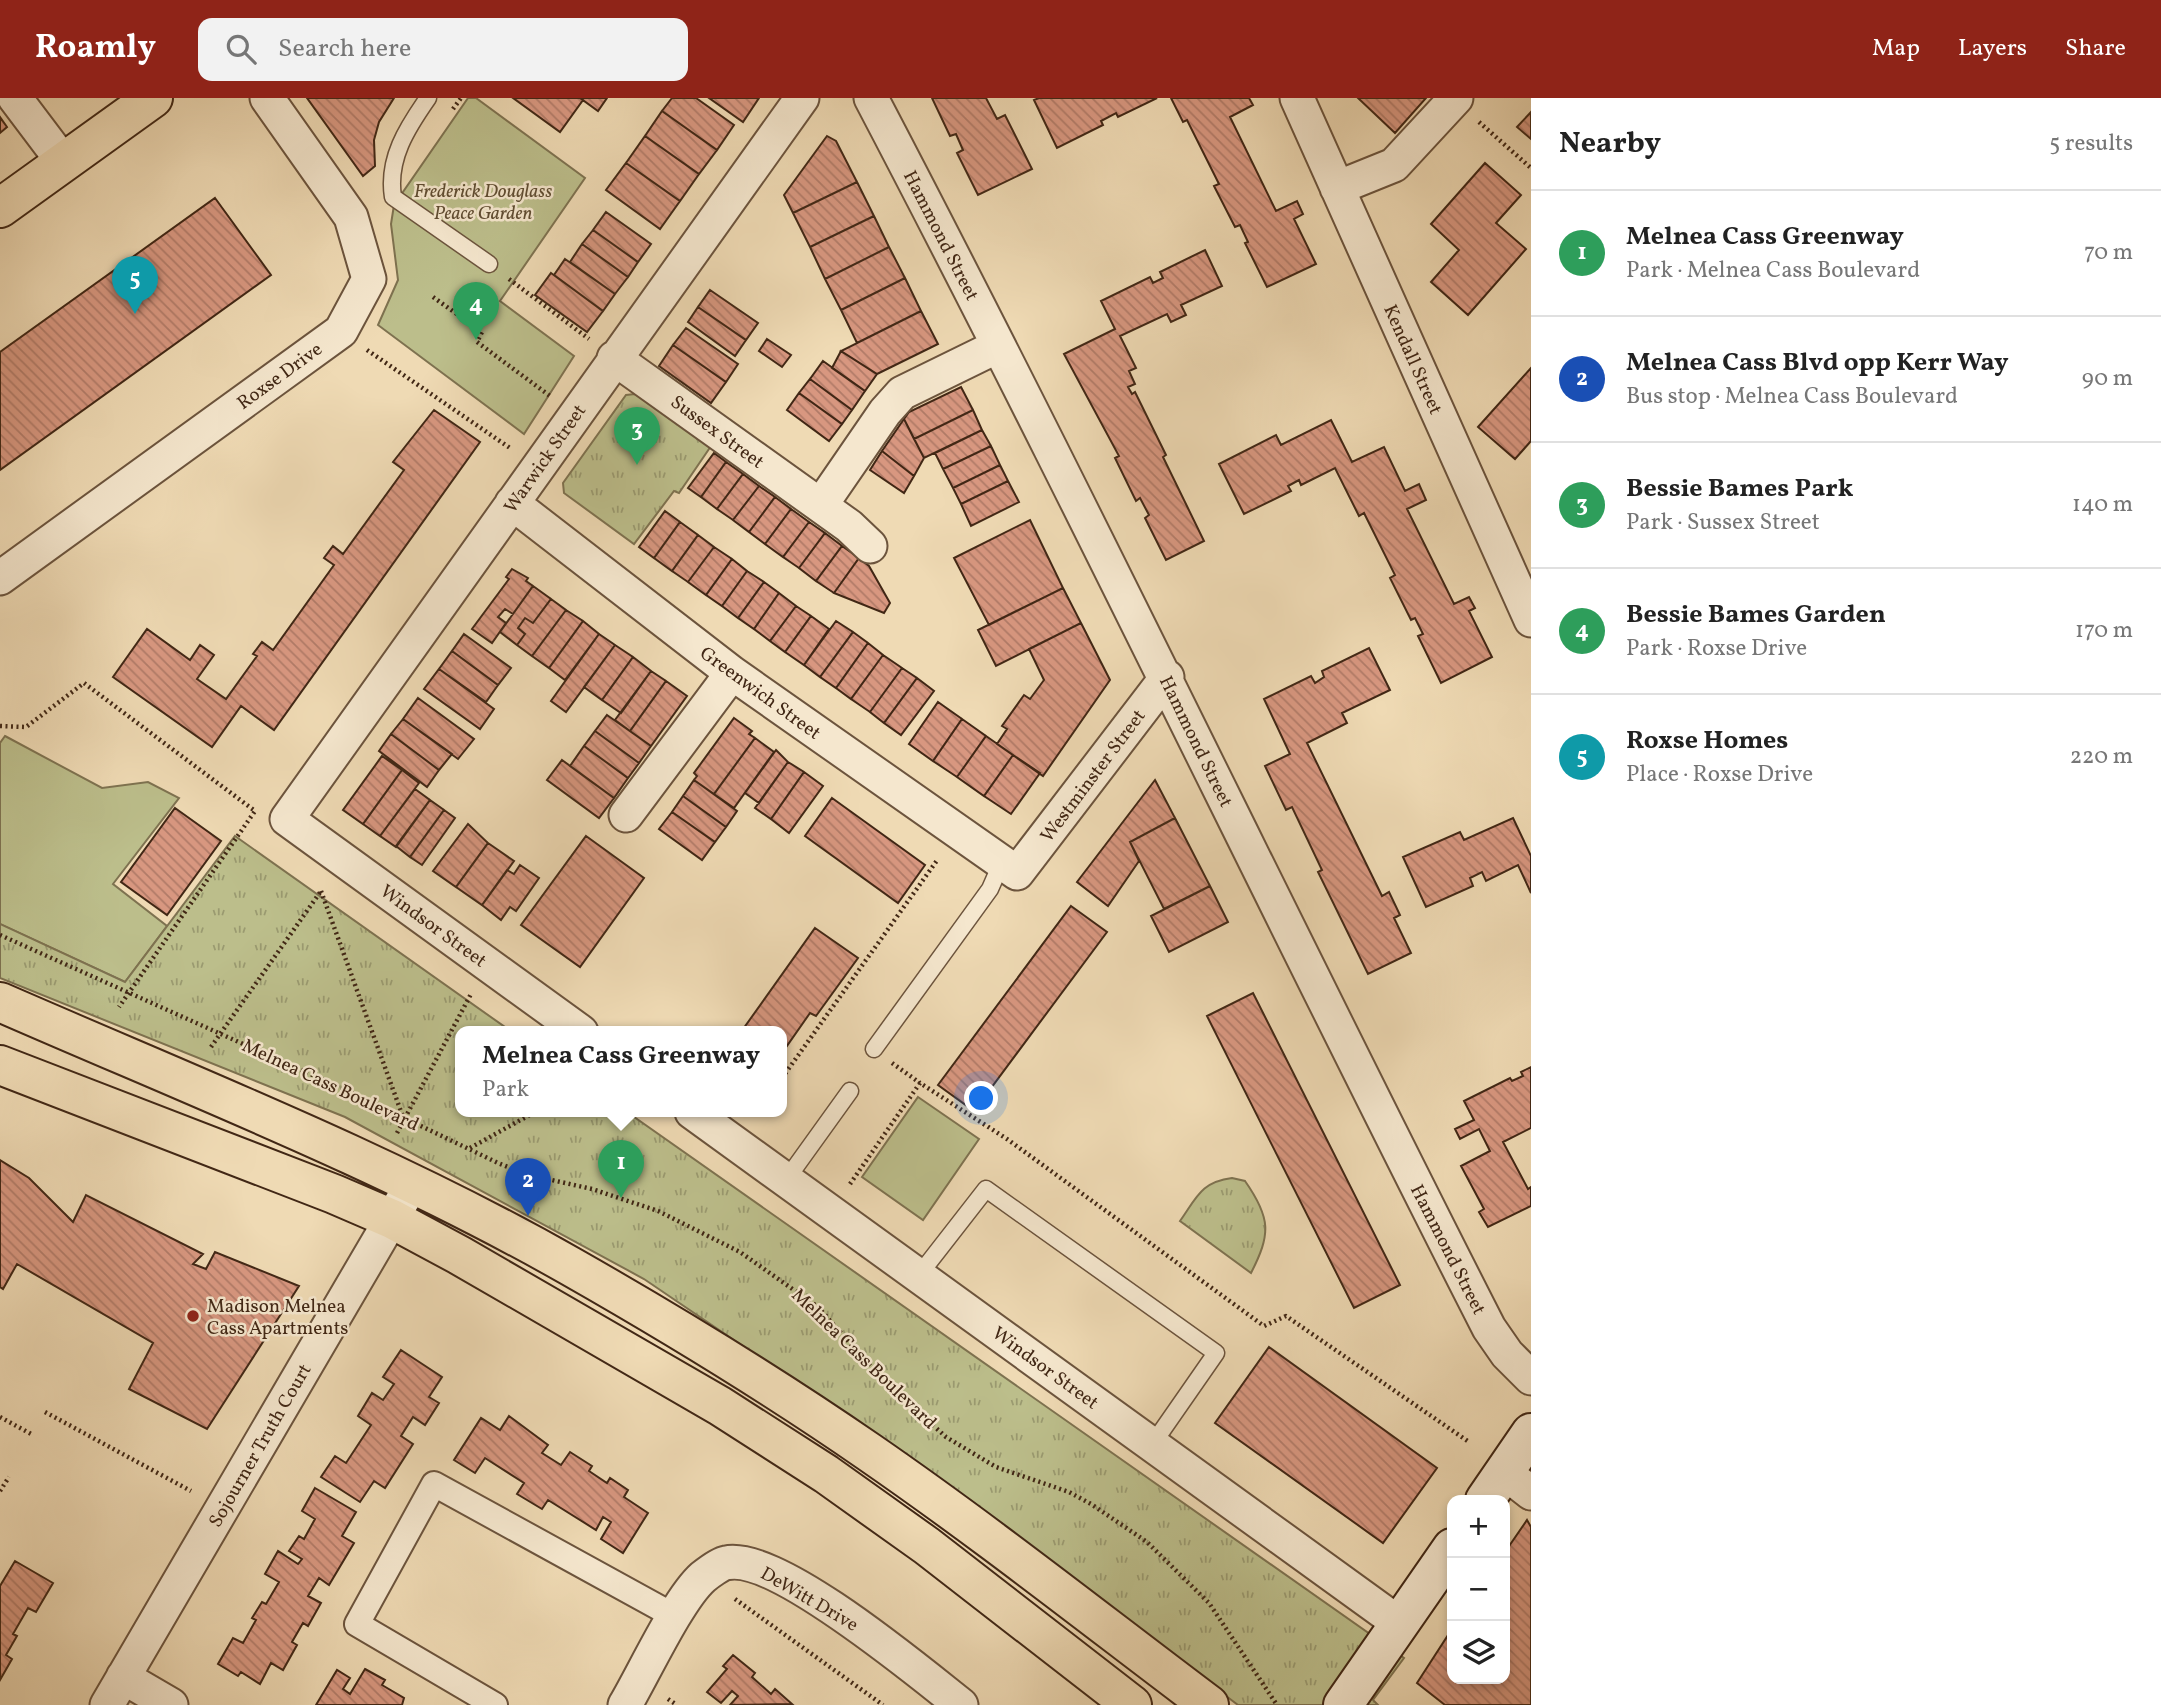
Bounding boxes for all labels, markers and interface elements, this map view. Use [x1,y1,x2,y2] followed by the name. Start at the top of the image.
[198,18,688,81] search box
[35,26,156,72] text: Roamly
[222,30,260,68] icon: search
[278,31,411,67] text: Search here
[1872,32,1920,66] text: Map
[1958,32,2027,66] text: Layers
[2065,32,2126,66] text: Share
[1559,123,1661,165] text: Nearby
[2049,128,2133,160] text: 5 results
[896,166,984,306] street label: Hammond Street
[414,179,552,227] park label: Frederick Douglass Peace Garden
[1626,219,1904,255] text: Melnea Cass Greenway
[1577,237,1587,269] text: 1
[2084,237,2133,269] text: 70 m
[1626,255,1920,287] text: Park · Melnea Cass Boulevard
[112,256,158,314] pin: 5
[453,282,499,340] pin: 4
[1376,301,1448,419] street label: Kendall Street
[232,337,328,416] street label: Roxse Drive
[1626,345,2008,381] text: Melnea Cass Blvd opp Kerr Way
[1576,363,1588,395] text: 2
[2082,363,2133,395] text: 90 m
[1626,381,1958,413] text: Bus stop · Melnea Cass Boulevard
[665,390,769,476] street label: Sussex Street
[498,399,593,519] street label: Warwick Street
[614,407,660,465] pin: 3
[1626,471,1853,507] text: Bessie Bames Park
[1576,489,1588,521] text: 3
[2072,489,2133,521] text: 140 m
[1626,507,1820,539] text: Park · Sussex Street
[1626,597,1886,633] text: Bessie Bames Garden
[1575,615,1589,647] text: 4
[2075,615,2133,647] text: 170 m
[1626,633,1807,665] text: Park · Roxse Drive
[694,641,826,747] street label: Greenwich Street
[1152,672,1238,812] street label: Hammond Street
[1035,704,1152,848] street label: Westminster Street
[1626,723,1788,759] text: Roxse Homes
[1576,741,1588,773] text: 5
[2070,741,2133,773] text: 220 m
[1626,759,1813,791] text: Place · Roxse Drive
[374,879,492,974] street label: Windsor Street
[455,1026,787,1117] popup
[237,1033,423,1138] street label: Melnea Cass Boulevard
[482,1038,760,1074] text: Melnea Cass Greenway
[482,1074,529,1106] text: Park
[964,1081,998,1115] your location
[598,1140,644,1198] pin: 1
[505,1158,551,1216] pin: 2
[1403,1180,1491,1320] street label: Hammond Street
[785,1283,942,1436] street label: Melnea Cass Boulevard
[207,1294,349,1342] place label: Madison Melnea Cass Apartments
[185,1308,201,1324] marker: Madison Melnea Cass Apartments
[986,1321,1104,1416] street label: Windsor Street
[203,1359,318,1533] street label: Sojourner Truth Court
[1447,1495,1510,1684] map controls
[1447,1495,1510,1558] button: +
[1447,1558,1510,1621] button: −
[755,1561,863,1638] street label: DeWitt Drive
[1447,1621,1510,1684] button: layers

